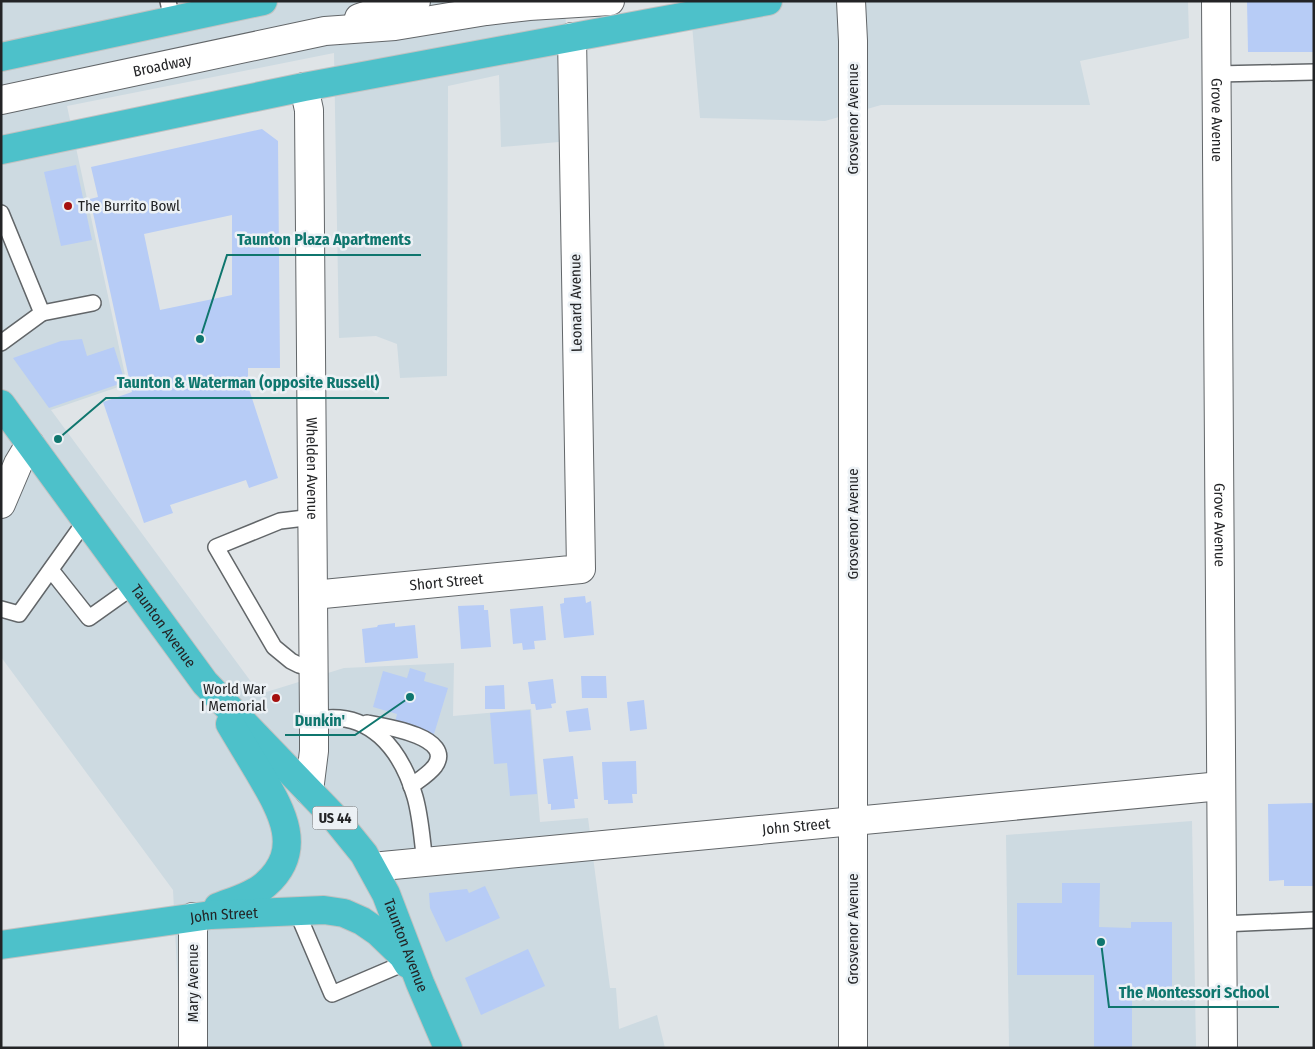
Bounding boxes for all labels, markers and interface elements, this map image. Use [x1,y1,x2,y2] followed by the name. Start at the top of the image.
[131,51,194,81] street label: Broadway
[844,63,862,175] street label: Grosvenor Avenue
[1208,78,1226,162] street label: Grove Avenue
[78,197,180,215] place label: The Burrito Bowl
[62,200,74,212] marker: The Burrito Bowl
[227,224,421,255] callout: Taunton Plaza Apartments
[237,230,411,249] text: Taunton Plaza Apartments
[566,254,586,352] street label: Leonard Avenue
[106,367,389,398] callout: Taunton & Waterman (opposite Russell)
[117,373,380,392] text: Taunton & Waterman (opposite Russell)
[303,417,321,520] street label: Whelden Avenue
[844,468,862,580] street label: Grosvenor Avenue
[1210,483,1229,567] street label: Grove Avenue
[409,570,484,595] street label: Short Street
[127,581,200,671] street label: Taunton Avenue
[201,680,267,715] place label: World War I Memorial
[270,692,282,704] marker: World War I Memorial
[285,704,355,735] callout: Dunkin'
[295,711,345,730] text: Dunkin'
[312,806,358,830] road number: US 44
[761,814,831,839] street label: John Street
[844,873,862,985] street label: Grosvenor Avenue
[380,896,432,995] street label: Taunton Avenue
[189,904,258,927] street label: John Street
[184,944,202,1022] street label: Mary Avenue
[1109,976,1279,1007] callout: The Montessori School
[1119,983,1270,1002] text: The Montessori School

